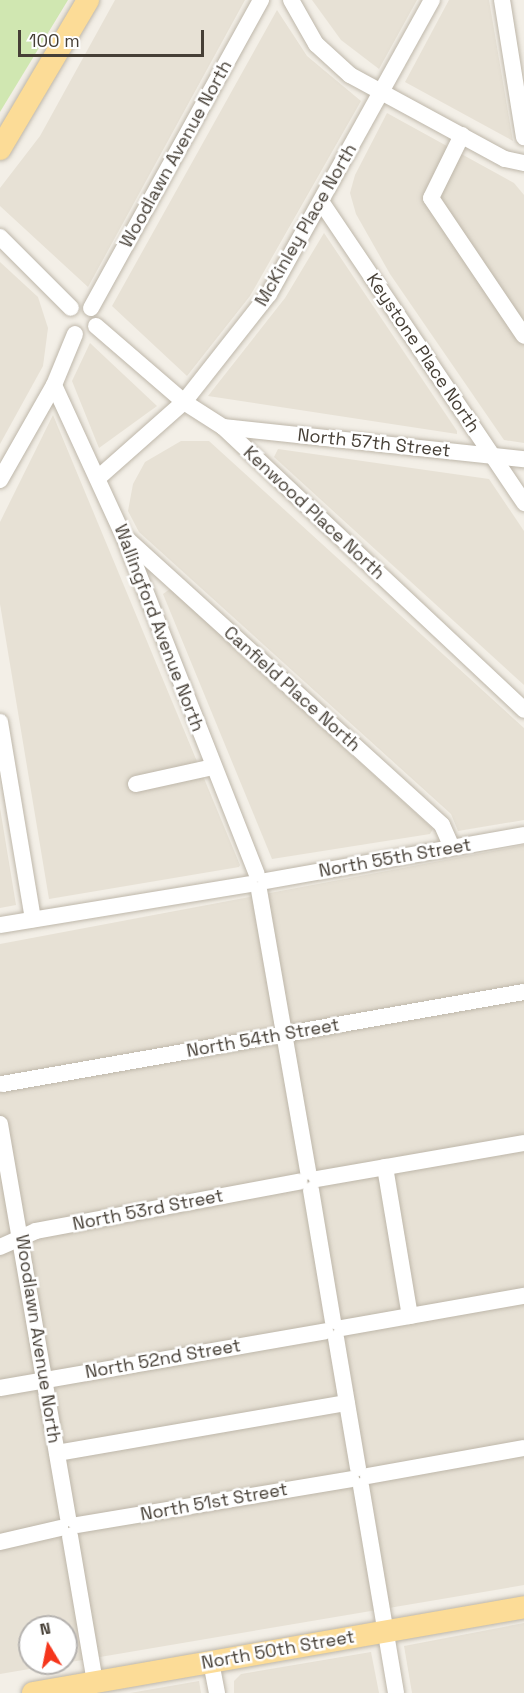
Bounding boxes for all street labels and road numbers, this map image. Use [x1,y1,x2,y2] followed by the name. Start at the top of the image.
[115,56,237,252] street label: Woodlawn Avenue North
[251,140,361,310] street label: McKinley Place North
[362,269,484,437] street label: Keystone Place North
[297,424,451,462] street label: North 57th Street
[239,442,389,584] street label: Kenwood Place North
[109,521,209,735] street label: Wallingford Avenue North
[219,622,365,756] street label: Canfield Place North
[317,834,473,882] street label: North 55th Street
[185,1014,341,1062] street label: North 54th Street
[71,1185,225,1235] street label: North 53rd Street
[11,1233,65,1445] street label: Woodlawn Avenue North
[84,1335,242,1383] street label: North 52nd Street
[139,1478,289,1526] street label: North 51st Street
[200,1626,356,1674] street label: North 50th Street

